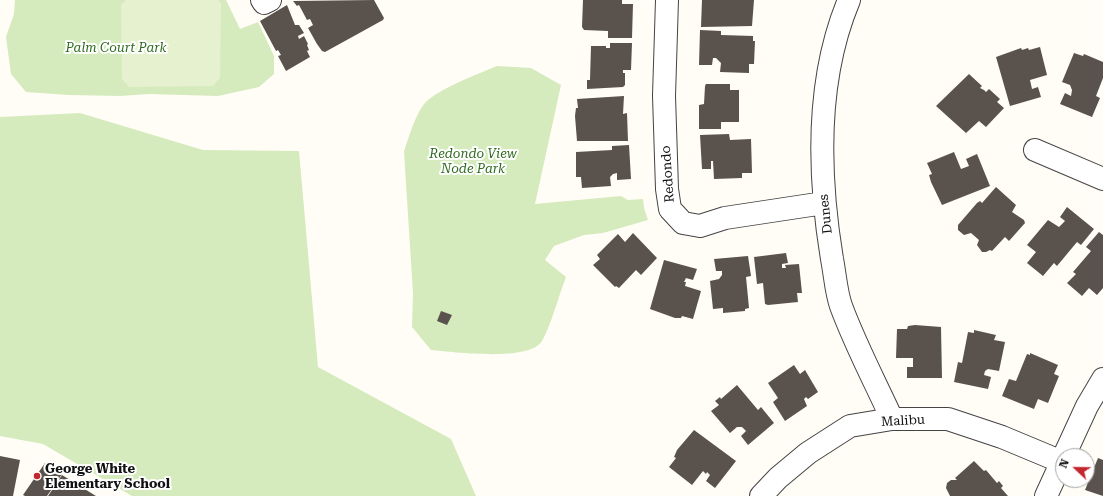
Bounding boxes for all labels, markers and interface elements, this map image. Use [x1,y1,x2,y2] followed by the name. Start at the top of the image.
[65,40,167,56] park label: Palm Court Park
[658,145,678,203] street label: Redondo
[429,146,517,177] park label: Redondo View Node Park
[816,193,836,235] street label: Dunes
[881,412,925,430] street label: Malibu
[1055,448,1095,488] north arrow
[1057,457,1072,470] text: N
[45,461,170,492] place label: George White Elementary School
[32,471,42,481] marker: George White Elementary School

